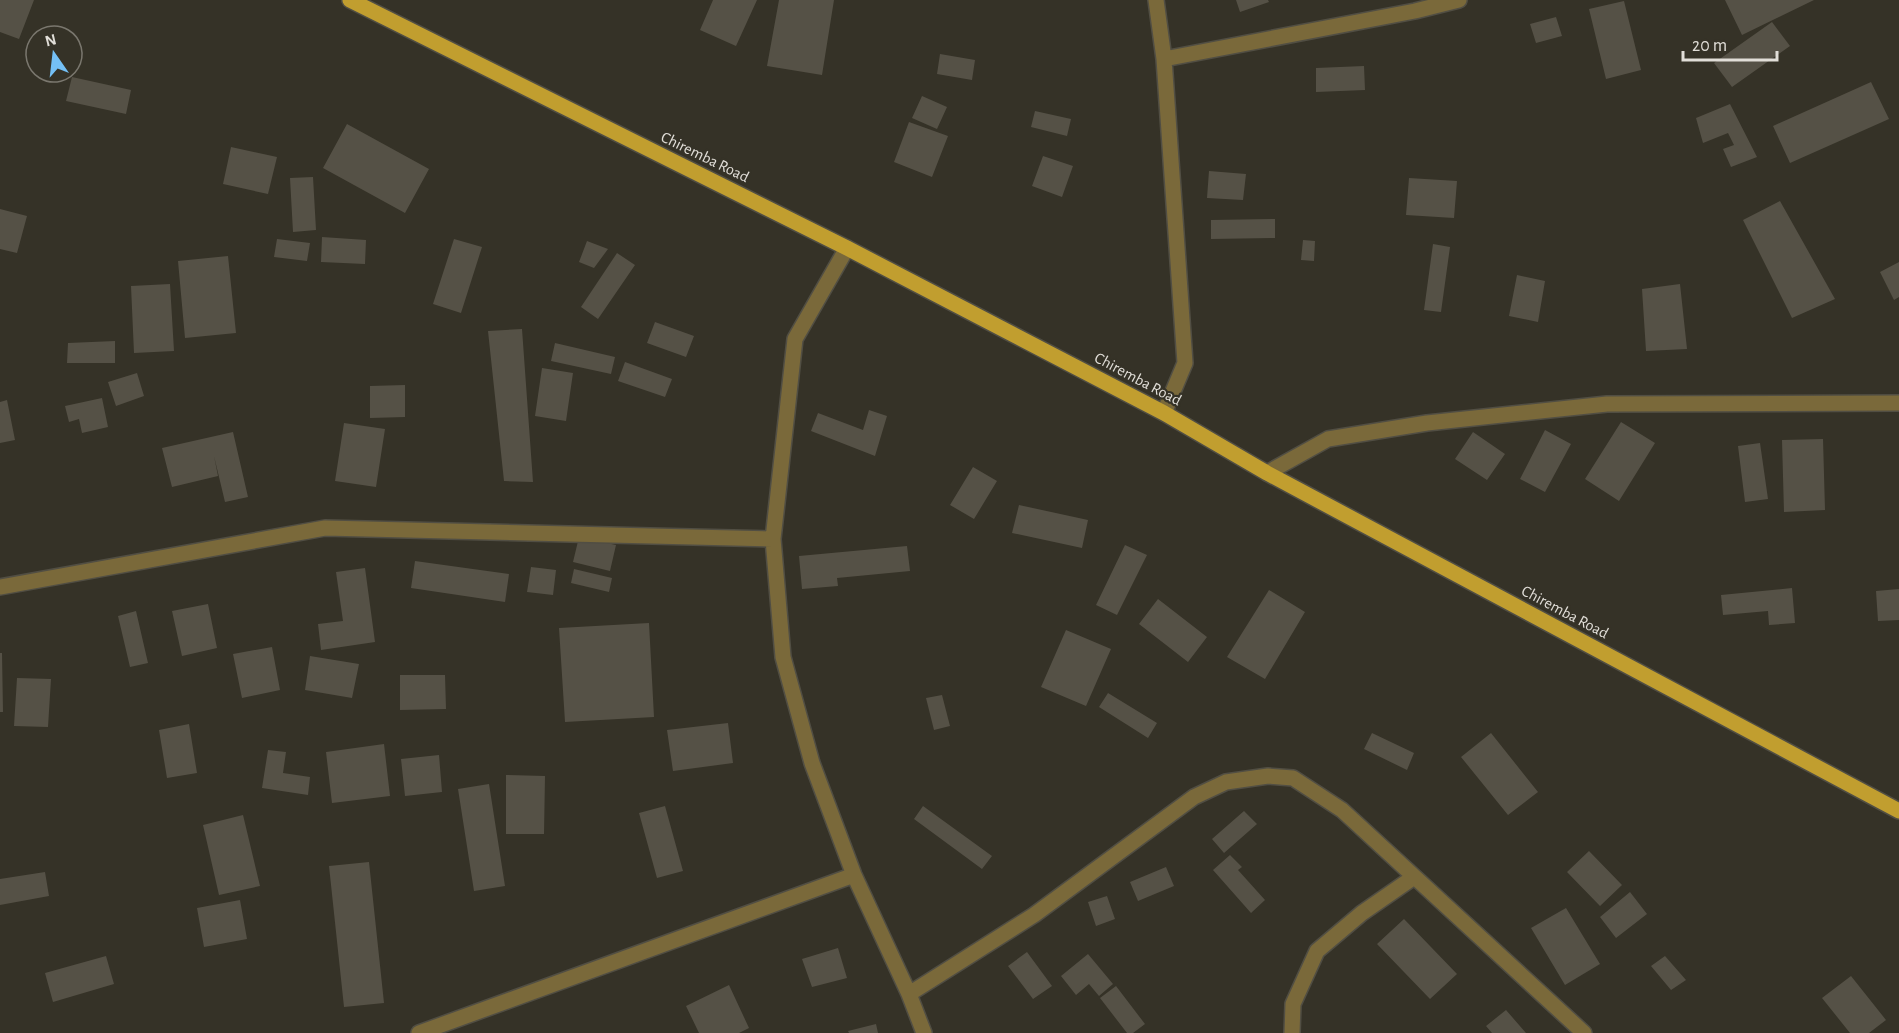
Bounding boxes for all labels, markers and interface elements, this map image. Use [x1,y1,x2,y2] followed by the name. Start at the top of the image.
[24,24,84,84] north arrow
[1683,24,1778,62] scale bar
[43,31,58,50] text: N
[1692,37,1727,55] text: 20 m
[658,129,752,185] street label: Chiremba Road
[1092,349,1184,409] street label: Chiremba Road
[1519,582,1611,642] street label: Chiremba Road

